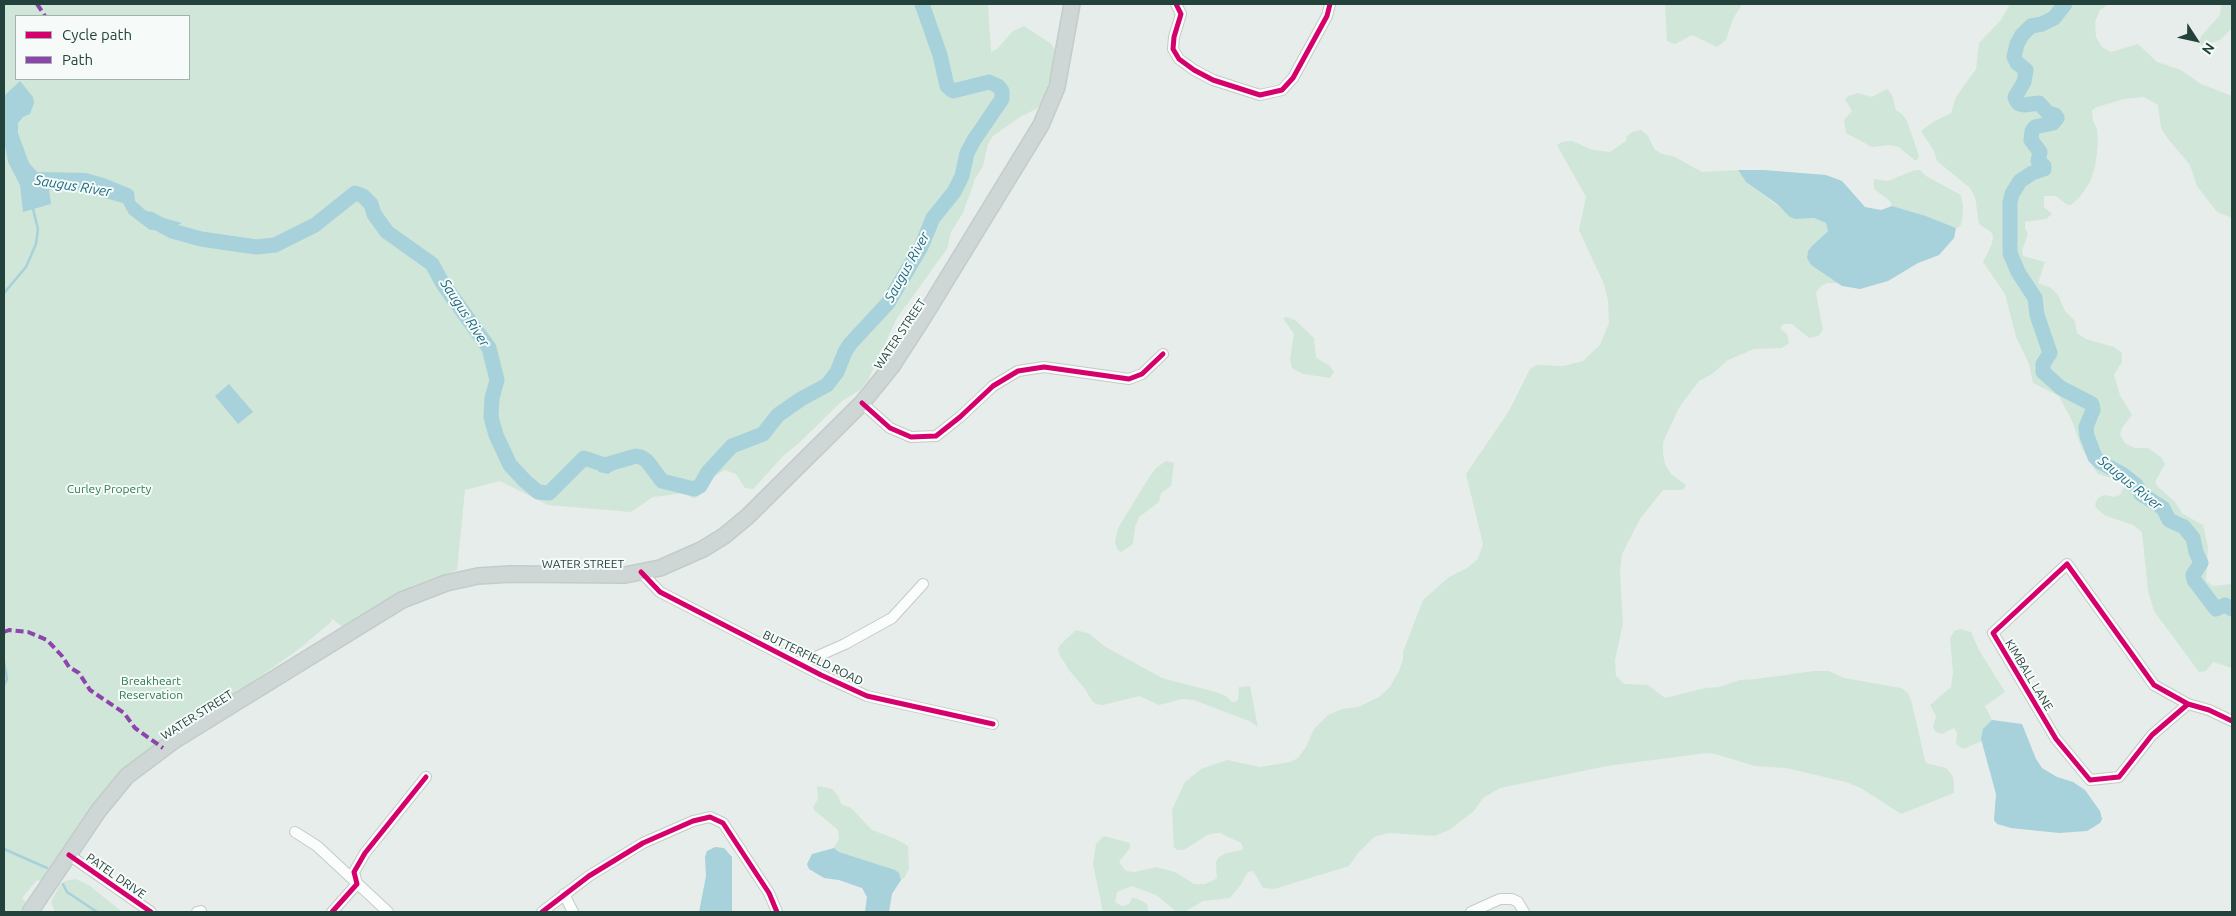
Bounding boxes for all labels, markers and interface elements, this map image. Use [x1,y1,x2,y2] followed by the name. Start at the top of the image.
[15,15,190,80] legend
[2171,15,2221,65] north arrow
[62,26,132,43] text: Cycle path
[2199,40,2218,57] text: N
[62,51,93,68] text: Path
[33,172,113,200] water label: Saugus River
[881,229,933,305] water label: Saugus River
[437,276,493,350] water label: Saugus River
[871,296,929,372] street label: WATER STREET
[2095,452,2165,514] water label: Saugus River
[67,482,151,496] park label: Curley Property
[542,557,624,571] street label: WATER STREET
[760,627,866,689] street label: BUTTERFIELD ROAD
[2002,637,2056,713] street label: KIMBALL LANE
[119,674,183,702] park label: Breakheart Reservation
[158,687,236,743] street label: WATER STREET
[83,850,149,902] street label: PATEL DRIVE

